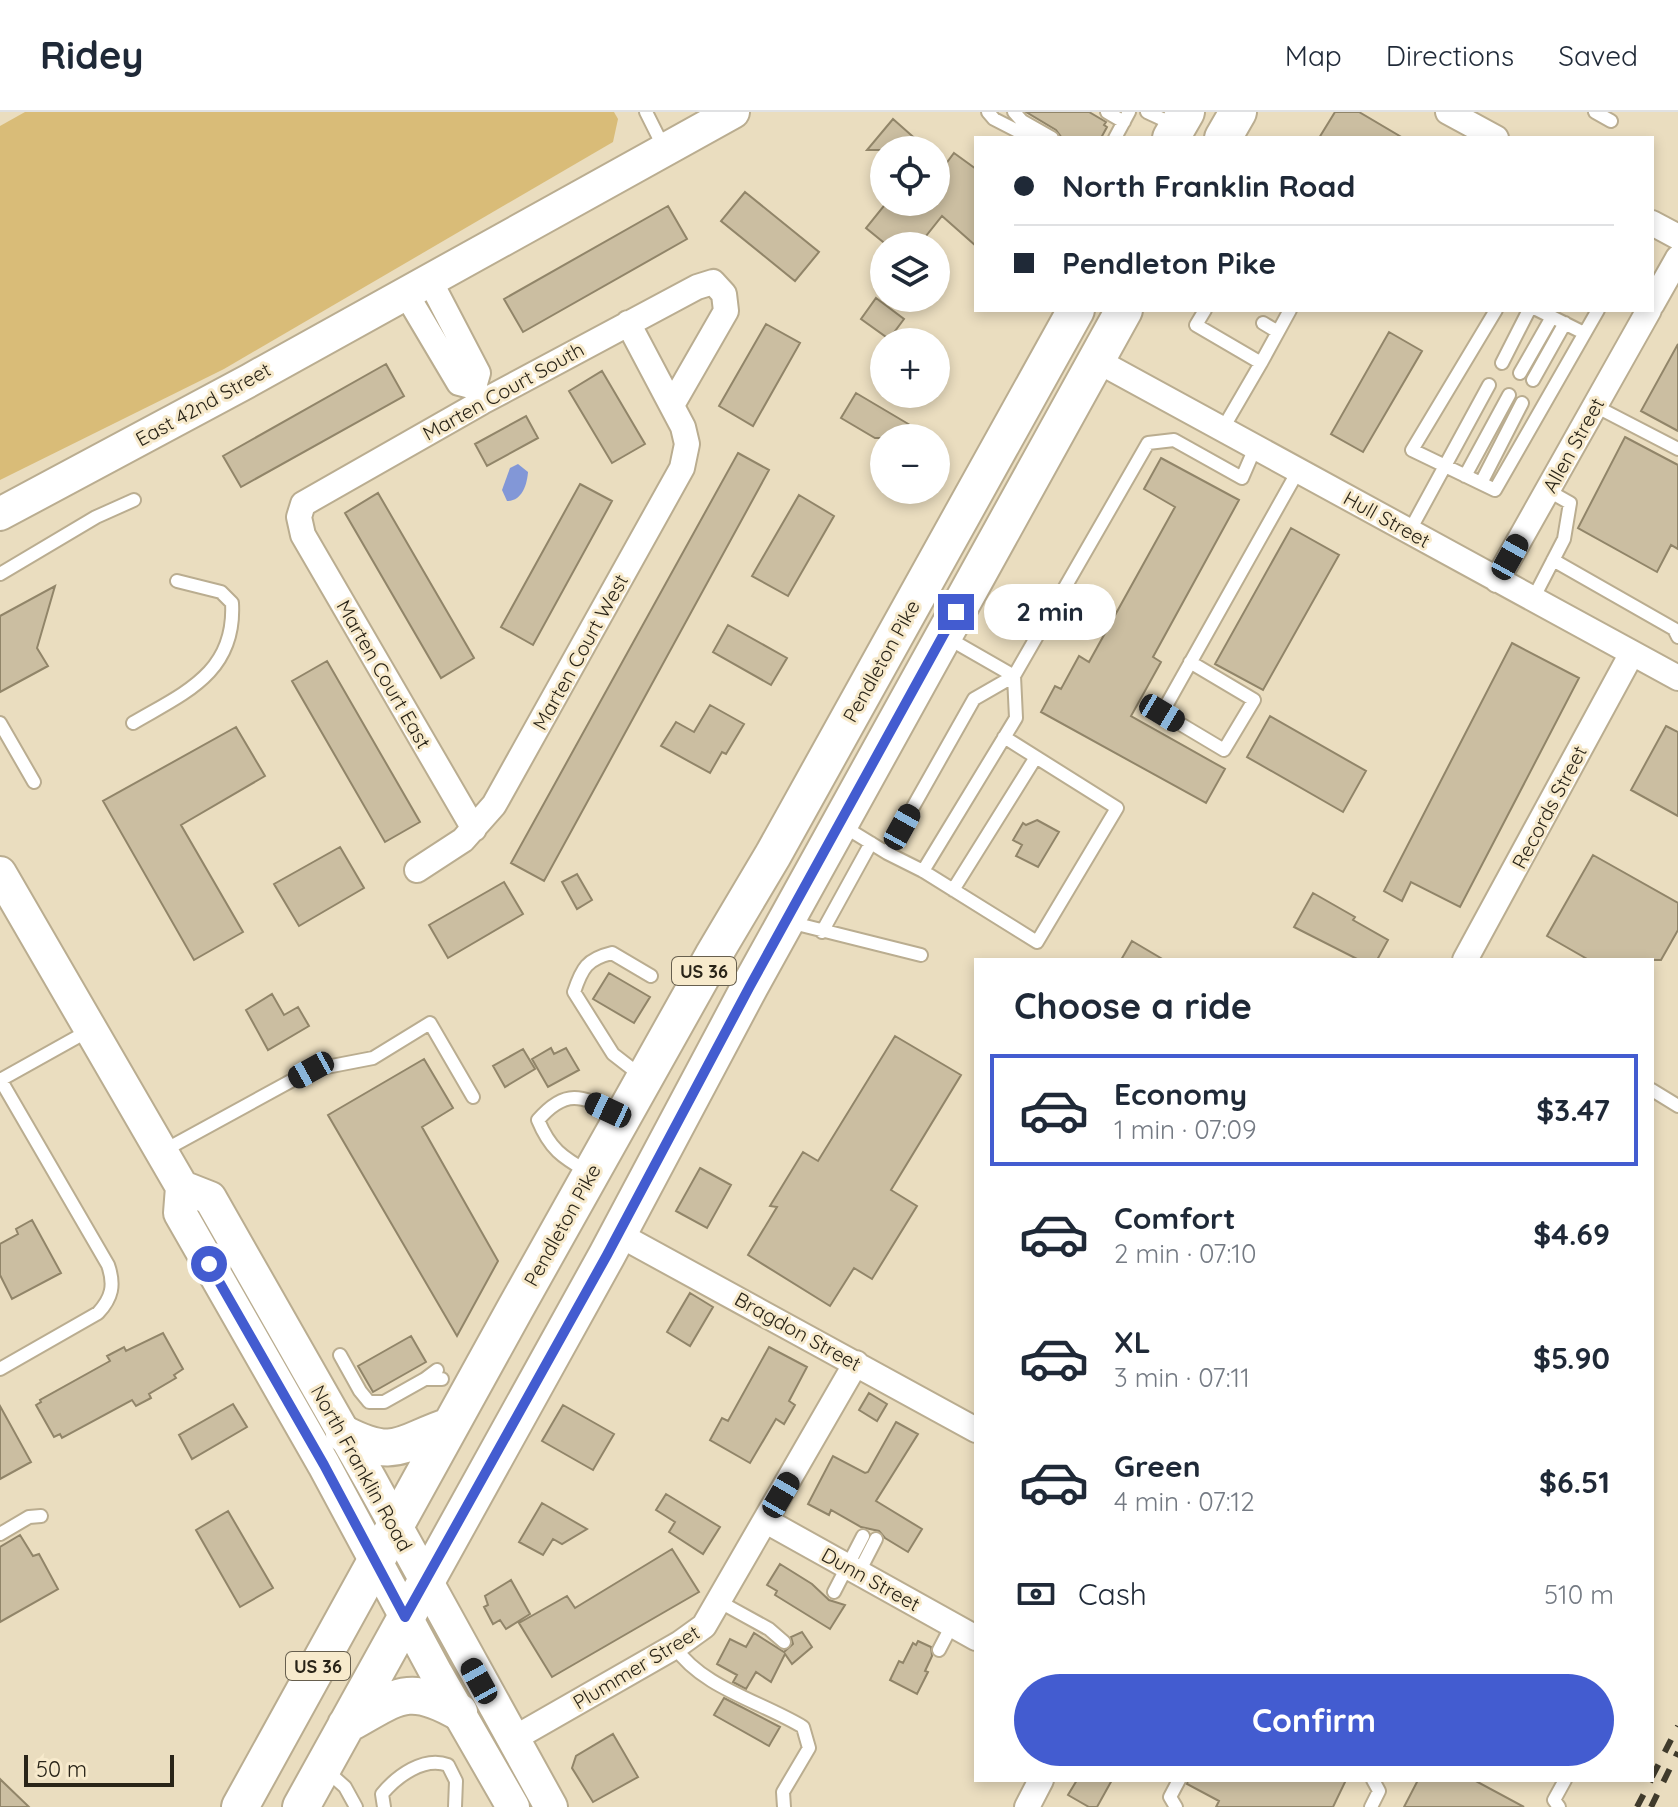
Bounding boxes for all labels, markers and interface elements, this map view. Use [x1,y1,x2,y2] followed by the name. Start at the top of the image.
[40,31,143,79] text: Ridey
[1285,38,1342,73] text: Map
[1386,38,1514,73] text: Directions
[1558,38,1638,73] text: Saved
[870,136,950,504] map controls
[870,136,950,216] button: locate
[1062,167,1355,205] text: North Franklin Road
[870,232,950,312] button: layers
[1062,244,1276,282] text: Pendleton Pike
[870,328,950,408] button: +
[418,336,588,446] street label: Marten Court South
[131,356,275,451] street label: East 42nd Street
[1537,393,1609,497] street label: Allen Street
[870,424,950,504] button: −
[1339,485,1435,553] street label: Hull Street
[1488,530,1532,584] car
[527,570,633,734] street label: Marten Court West
[984,584,1116,640] callout: 2 min
[938,594,974,630] route end
[331,595,437,753] street label: Marten Court East
[837,595,925,727] street label: Pendleton Pike
[1016,595,1084,628] text: 2 min
[1135,690,1189,736] car
[1506,741,1592,873] street label: Records Street
[880,800,924,854] car
[672,957,736,985] road number: US 36
[1014,983,1252,1028] text: Choose a ride
[284,1048,338,1092] car
[1018,1074,1090,1146] icon: car
[1114,1075,1247,1113] text: Economy
[581,1089,635,1131] car
[1536,1091,1610,1129] text: $3.47
[1114,1113,1257,1146] text: 1 min · 07:09
[518,1159,606,1291] street label: Pendleton Pike
[1018,1198,1090,1270] icon: car
[1114,1199,1235,1237] text: Comfort
[1533,1215,1610,1253] text: $4.69
[1114,1237,1256,1270] text: 2 min · 07:10
[191,1246,227,1282] route start
[730,1286,866,1376] street label: Bragdon Street
[1018,1322,1090,1394] icon: car
[1114,1323,1151,1361] text: XL
[1533,1339,1610,1377] text: $5.90
[1114,1361,1250,1394] text: 3 min · 07:11
[306,1380,418,1556] street label: North Franklin Road
[1018,1446,1090,1518] icon: car
[1114,1447,1201,1485] text: Green
[1539,1463,1610,1501] text: $6.51
[759,1468,803,1522] car
[1114,1485,1255,1518] text: 4 min · 07:12
[817,1542,925,1616] street label: Dunn Street
[1014,1572,1058,1616] icon: cash
[1078,1575,1147,1613] text: Cash
[1544,1578,1614,1611] text: 510 m
[568,1619,704,1715] street label: Plummer Street
[286,1652,350,1680] road number: US 36
[457,1654,501,1708] car
[1014,1674,1614,1766] button: Confirm
[24,1751,174,1787] scale bar
[36,1755,87,1783] text: 50 m

